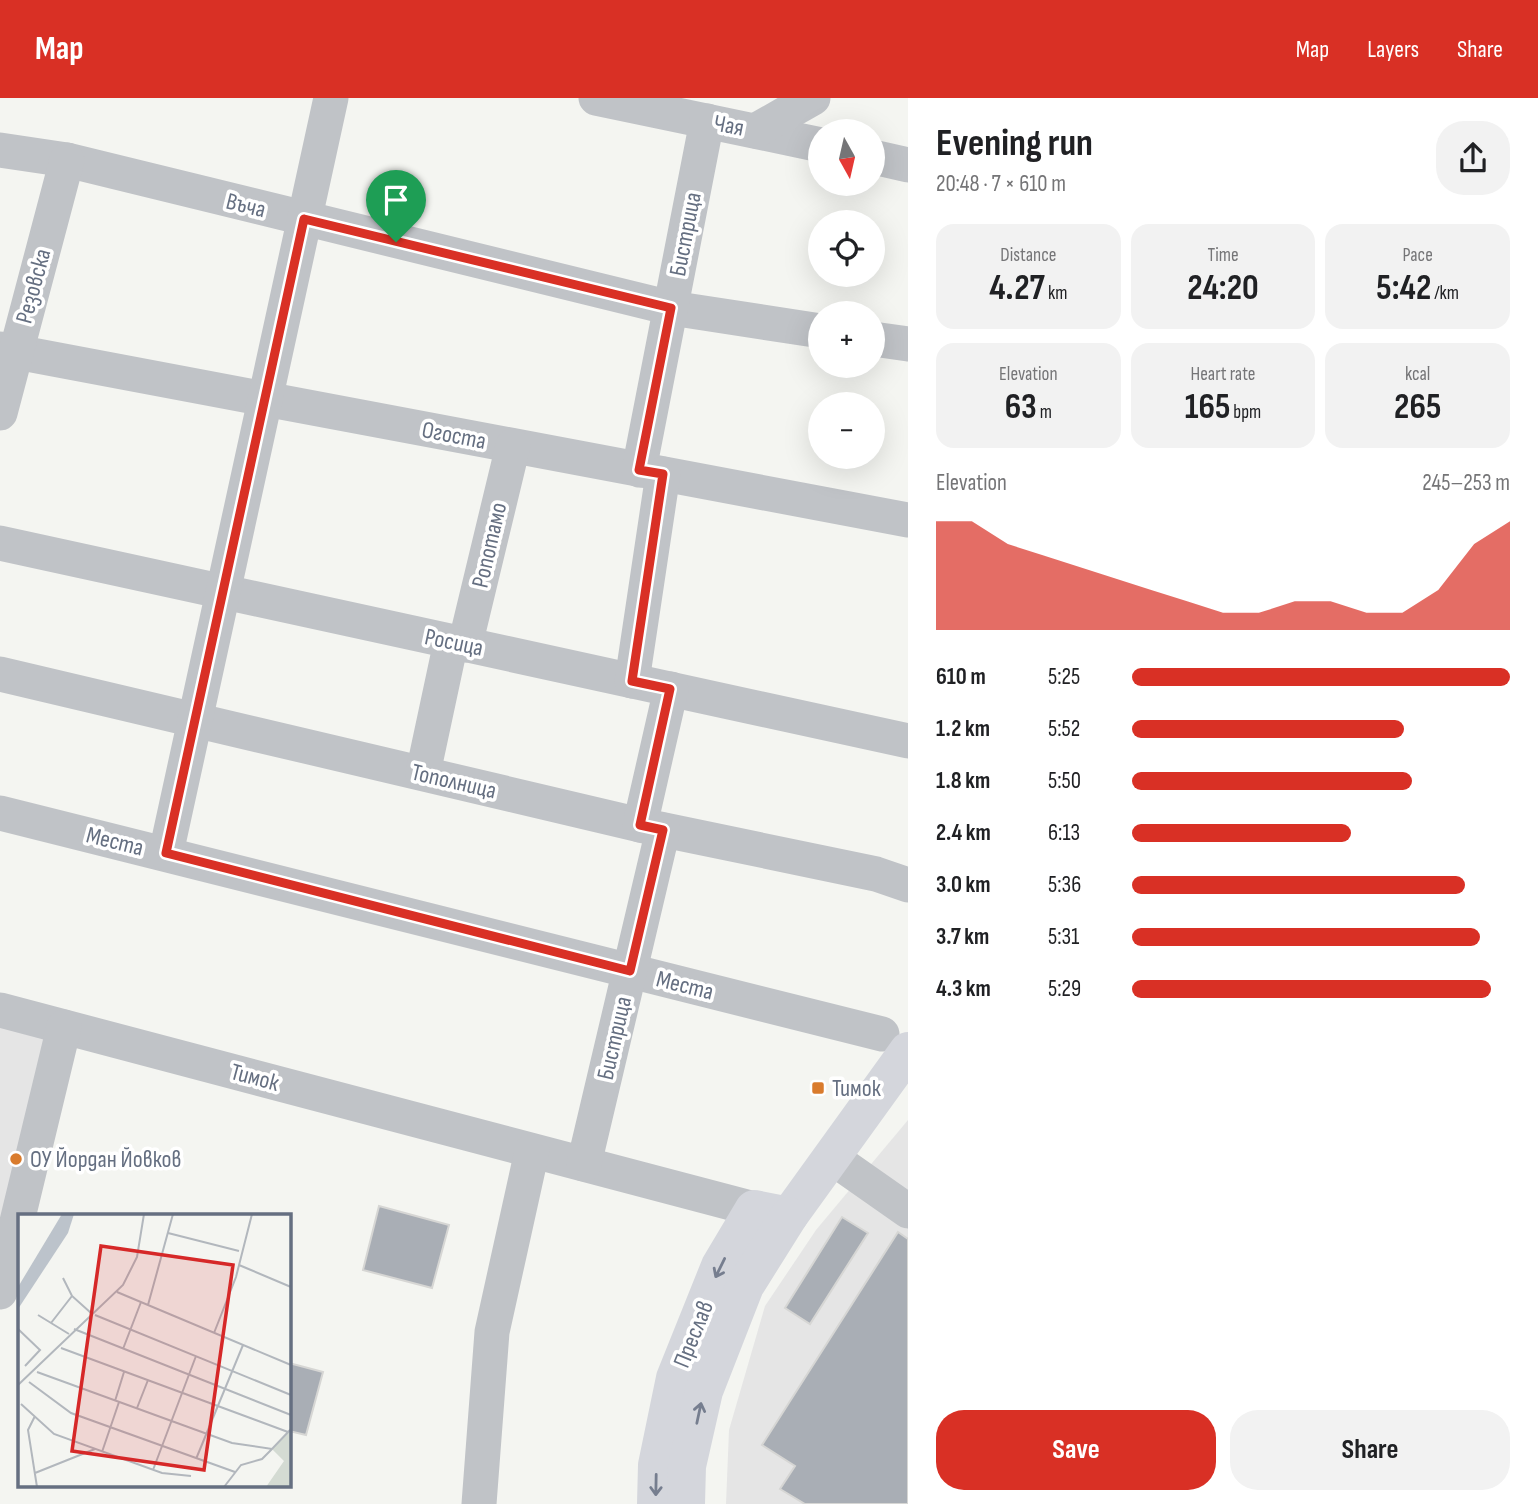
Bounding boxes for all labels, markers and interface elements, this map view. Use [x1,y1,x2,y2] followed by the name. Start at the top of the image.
[35,29,84,69] text: Map
[1296,35,1329,64] text: Map
[1367,35,1419,64] text: Layers
[1457,35,1503,64] text: Share
[711,108,747,143] street label: Чая
[808,119,886,196] north arrow
[808,119,885,469] map controls
[936,121,1093,166] text: Evening run
[1436,121,1510,195] button: share
[366,170,426,242] pin
[936,170,1066,198] text: 20:48 · 7 × 610 m
[377,181,415,219] icon: arrive
[223,187,269,224] street label: Въча
[663,190,708,278] street label: Бистрица
[808,210,885,287] button: locate
[1000,244,1056,267] text: Distance
[1207,244,1239,267] text: Time
[1403,244,1433,267] text: Pace
[10,246,57,327] street label: Резовска
[989,267,1045,310] text: 4.27
[1187,267,1259,310] text: 24:20
[1376,267,1431,310] text: 5:42
[1045,282,1067,305] text: km
[1431,282,1459,305] text: /km
[808,301,885,378] button: +
[999,363,1058,386] text: Elevation
[1191,363,1255,386] text: Heart rate
[1405,363,1430,386] text: kcal
[1005,386,1037,429] text: 63
[1185,386,1230,429] text: 165
[1394,386,1441,429] text: 265
[808,392,885,469] button: −
[1037,401,1052,424] text: m
[1230,401,1261,424] text: bpm
[419,415,488,456] street label: Огоста
[936,469,1007,497] text: Elevation
[1422,469,1510,497] text: 245–253 m
[466,500,513,591] street label: Ропотамо
[422,622,486,663] street label: Росица
[936,663,986,691] text: 610 m
[1048,663,1080,691] text: 5:25
[936,715,990,743] text: 1.2 km
[1048,715,1080,743] text: 5:52
[409,758,499,805] street label: Тополница
[936,767,990,795] text: 1.8 km
[1048,767,1081,795] text: 5:50
[936,819,991,847] text: 2.4 km
[1048,819,1080,847] text: 6:13
[83,820,147,863] street label: Места
[936,871,991,899] text: 3.0 km
[1048,871,1081,899] text: 5:36
[936,923,989,951] text: 3.7 km
[1048,923,1079,951] text: 5:31
[653,964,717,1007] street label: Места
[936,975,991,1003] text: 4.3 km
[1048,975,1081,1003] text: 5:29
[591,994,638,1083] street label: Бистрица
[228,1057,283,1098] street label: Тимок
[832,1074,882,1103] place label: Тимок
[810,1080,826,1096] marker: Тимок
[30,1145,182,1174] place label: ОУ Йордан Йовков
[8,1151,24,1167] marker: ОУ Йордан Йовков
[18,1214,290,1486] inset map
[713,1257,726,1278] one-way arrow
[667,1297,720,1372] street label: Преслав
[692,1402,706,1425] one-way arrow
[936,1410,1216,1490] button: Save
[1230,1410,1510,1490] button: Share
[650,1473,663,1496] one-way arrow

